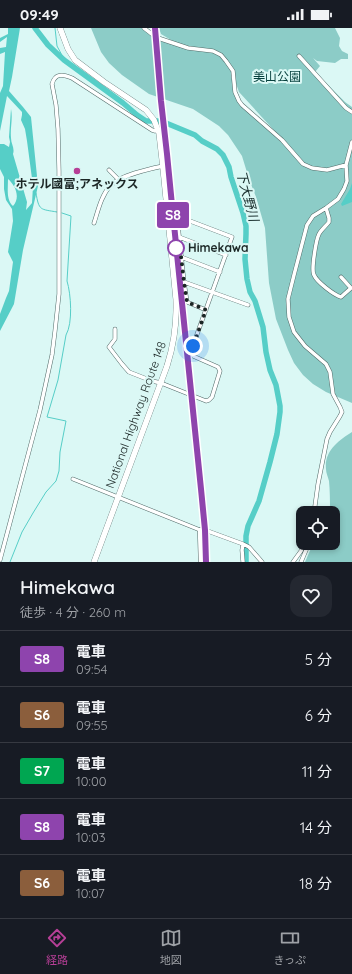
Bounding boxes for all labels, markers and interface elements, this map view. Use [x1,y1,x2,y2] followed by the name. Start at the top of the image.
[20,5,59,24] text: 09:49
[253,69,301,84] park label: 美山公園
[72,166,82,176] marker: ホテル國富;アネックス
[234,169,263,225] water label: 下大野川
[15,176,139,191] place label: ホテル國富;アネックス
[155,202,191,228] line badge: S8
[165,206,181,224] text: S8
[167,239,185,257] marker: Himekawa
[188,240,249,255] place label: Himekawa
[183,336,203,356] your location
[102,339,169,490] street label: National Highway Route 148
[296,506,340,550] map controls
[296,506,340,550] button: locate
[20,575,115,599] text: Himekawa
[290,575,332,617] button: heart
[20,604,126,620] text: 徒歩 · 4 分 · 260 m
[76,642,106,661] text: 電車
[34,650,50,668] text: S8
[305,650,332,669] text: 5 分
[76,661,107,677] text: 09:54
[76,698,106,717] text: 電車
[34,706,50,724] text: S6
[305,706,332,725] text: 6 分
[76,717,108,733] text: 09:55
[76,754,106,773] text: 電車
[34,762,50,780] text: S7
[302,762,332,781] text: 11 分
[76,773,106,789] text: 10:00
[76,810,106,829] text: 電車
[34,818,50,836] text: S8
[300,818,332,837] text: 14 分
[76,829,106,845] text: 10:03
[76,866,106,885] text: 電車
[34,874,50,892] text: S6
[299,874,332,893] text: 18 分
[76,885,105,901] text: 10:07
[46,927,68,967] tab: 経路
[160,927,182,967] tab: 地図
[274,927,306,967] tab: きっぷ

